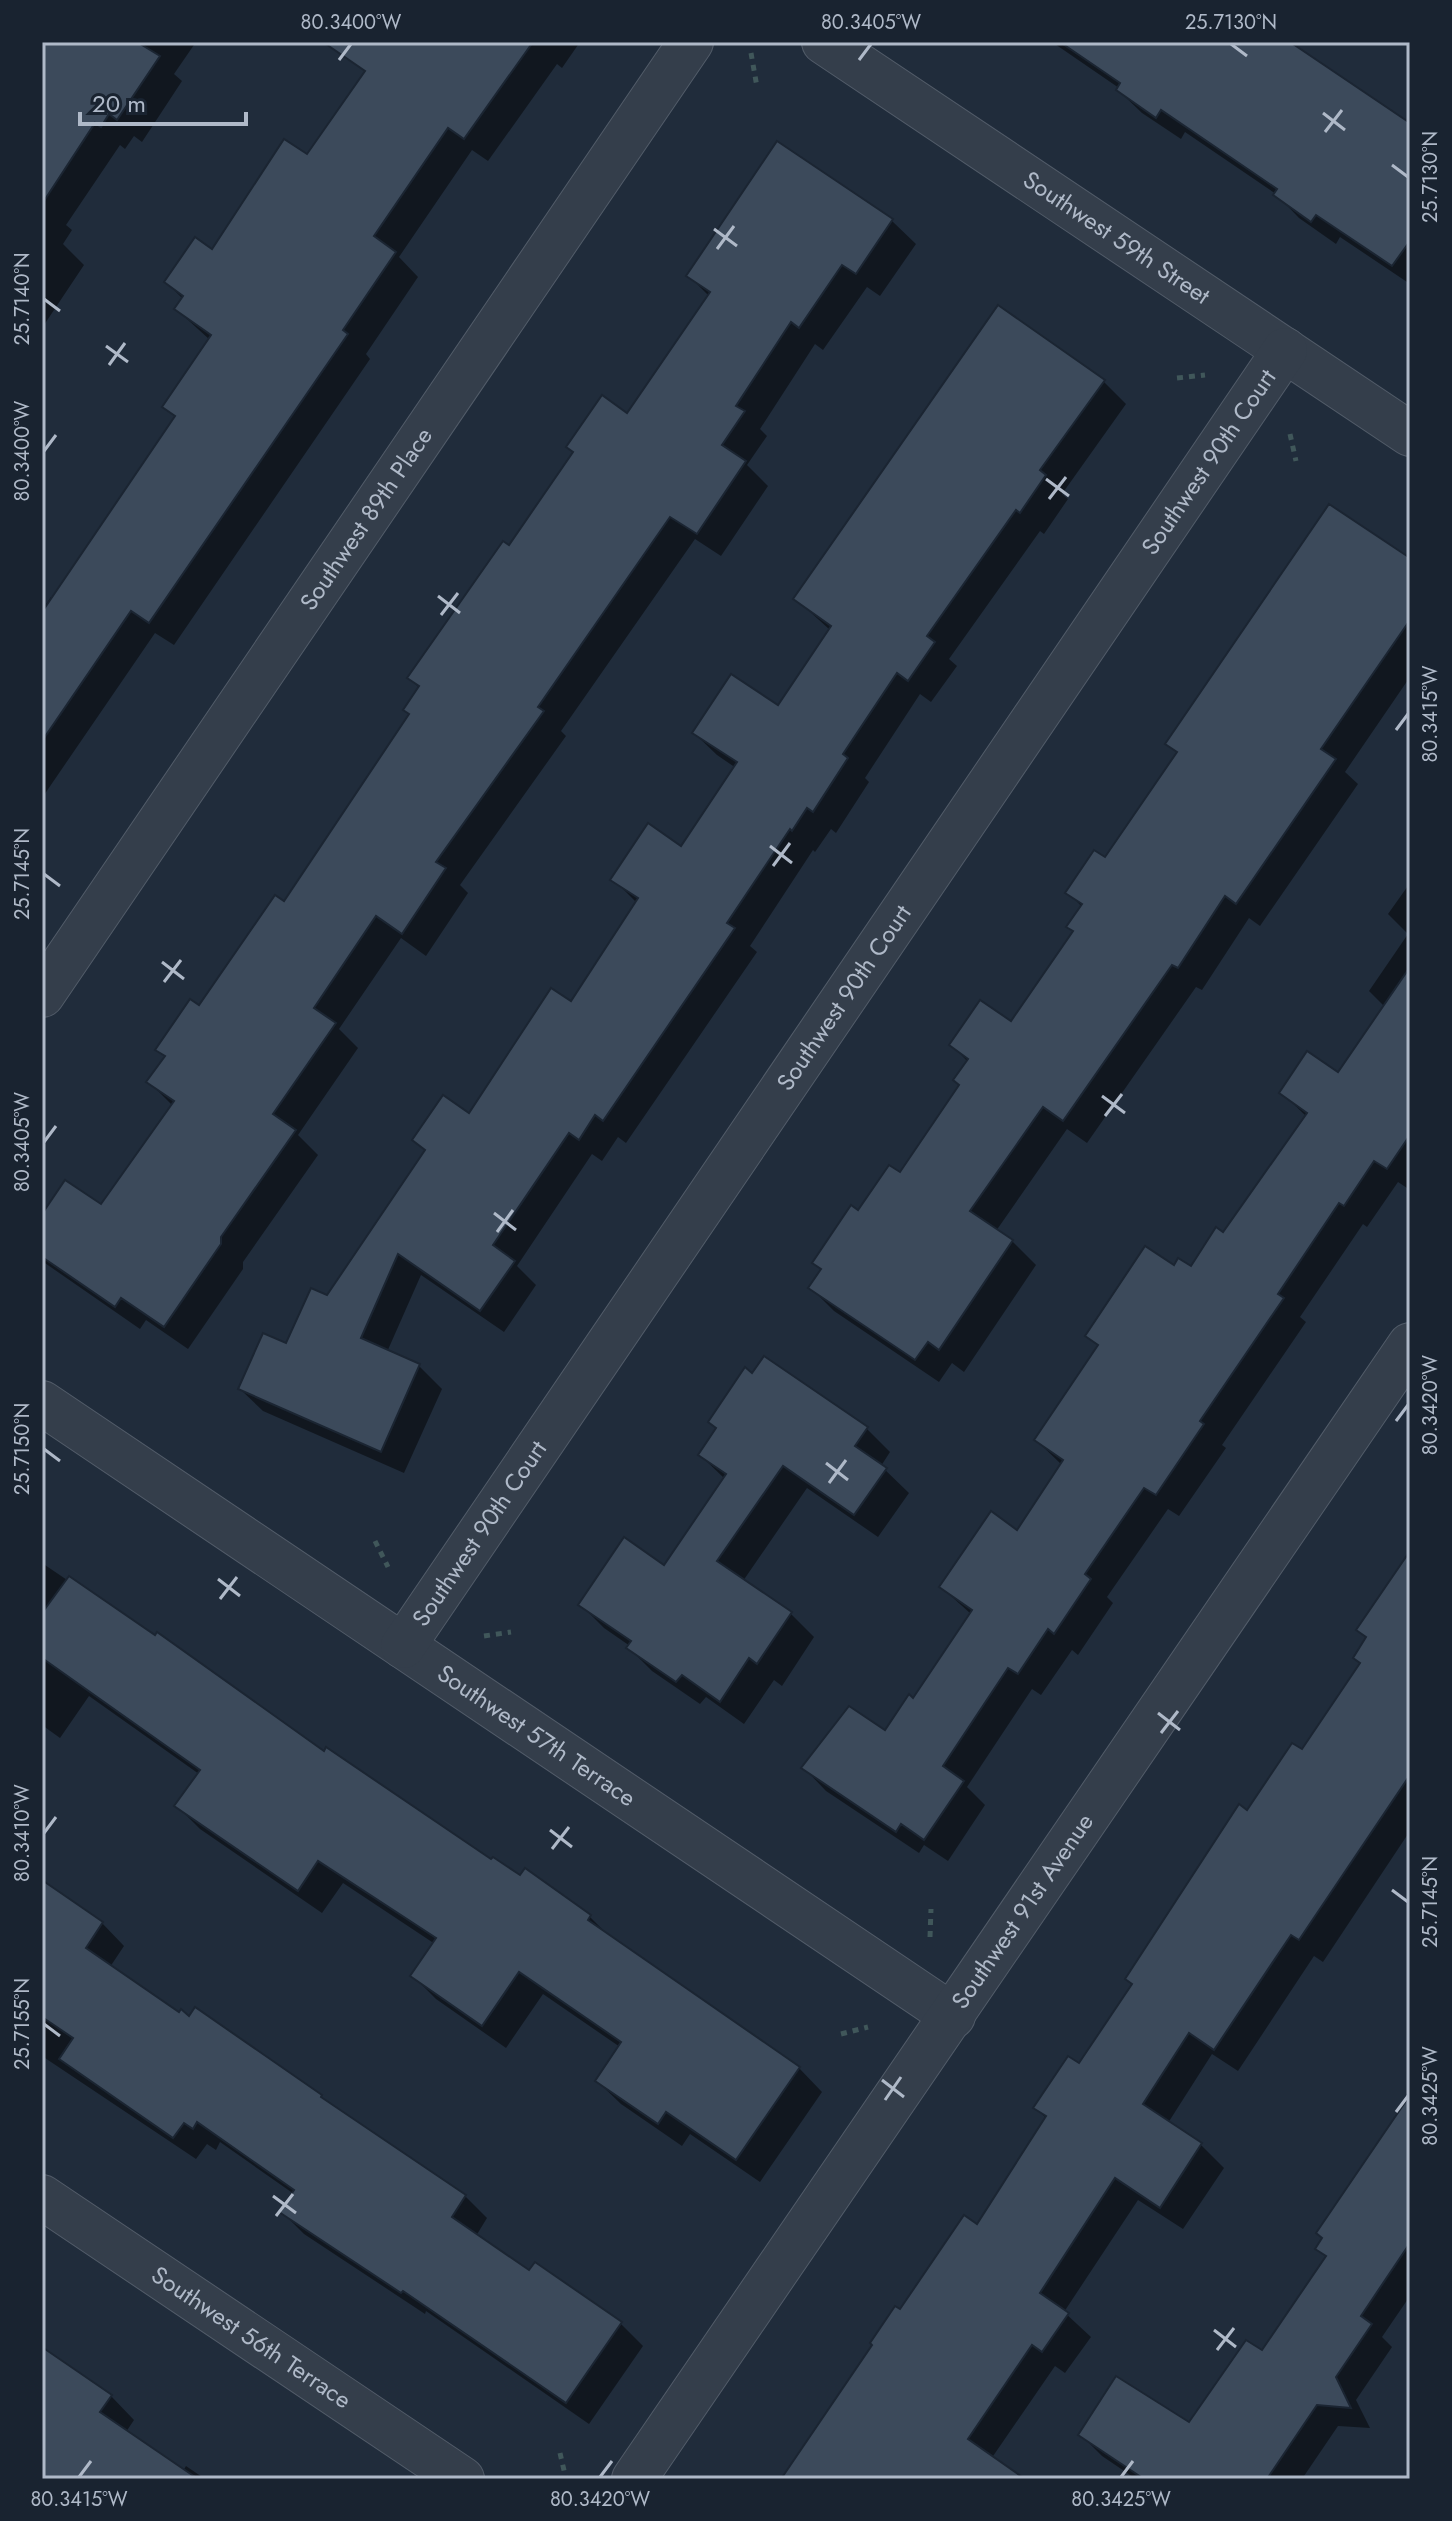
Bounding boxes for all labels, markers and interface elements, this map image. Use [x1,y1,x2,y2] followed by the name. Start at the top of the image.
[301,8,402,37] text: 80.3400°W
[821,8,921,37] text: 80.3405°W
[1185,8,1277,37] text: 25.7130°N
[80,76,246,126] scale bar
[92,86,146,121] text: 20 m
[1416,131,1445,223] text: 25.7130°N
[1016,162,1218,313] street label: Southwest 59th Street
[8,253,37,345] text: 25.7140°N
[1132,362,1284,562] street label: Southwest 90th Court
[8,400,37,501] text: 80.3400°W
[291,420,441,617] street label: Southwest 89th Place
[1416,665,1445,763] text: 80.3415°W
[8,828,37,920] text: 25.7145°N
[768,897,920,1098] street label: Southwest 90th Court
[8,1092,37,1192] text: 80.3405°W
[1416,1355,1445,1455] text: 80.3420°W
[8,1403,37,1495] text: 25.7150°N
[403,1433,555,1633] street label: Southwest 90th Court
[430,1656,643,1815] street label: Southwest 57th Terrace
[8,1784,37,1882] text: 80.3410°W
[943,1806,1102,2016] street label: Southwest 91st Avenue
[1416,1856,1445,1948] text: 25.7145°N
[8,1978,37,2070] text: 25.7155°N
[1416,2046,1445,2146] text: 80.3425°W
[145,2257,358,2417] street label: Southwest 56th Terrace
[30,2485,128,2514] text: 80.3415°W
[550,2485,650,2514] text: 80.3420°W
[1071,2485,1171,2514] text: 80.3425°W

